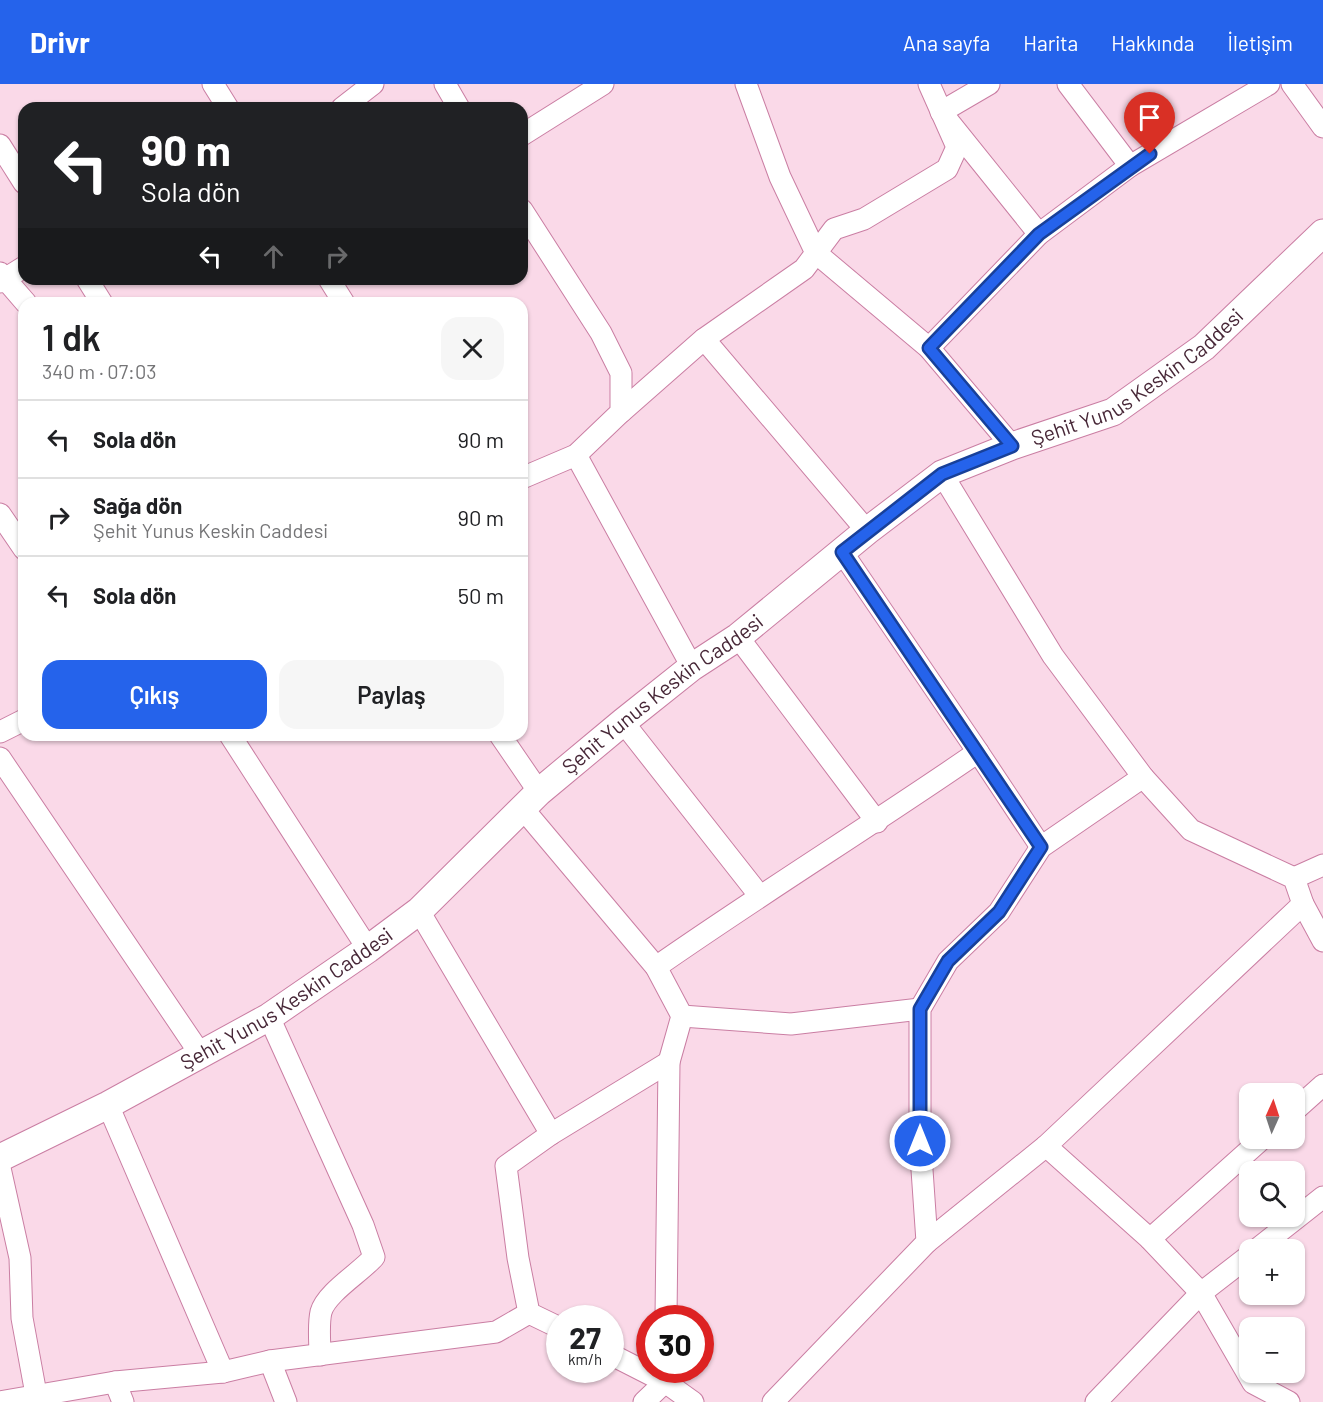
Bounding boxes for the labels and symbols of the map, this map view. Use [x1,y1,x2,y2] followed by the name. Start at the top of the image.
[1124,92,1175,154] pin
[1028,303,1247,450] street label: Şehit Yunus Keskin Caddesi
[556,608,767,779] street label: Şehit Yunus Keskin Caddesi
[175,921,397,1074] street label: Şehit Yunus Keskin Caddesi
[1239,1083,1305,1149] north arrow
[888,1109,952,1173] position arrow
[636,1305,714,1383] speed limit sign: 30

